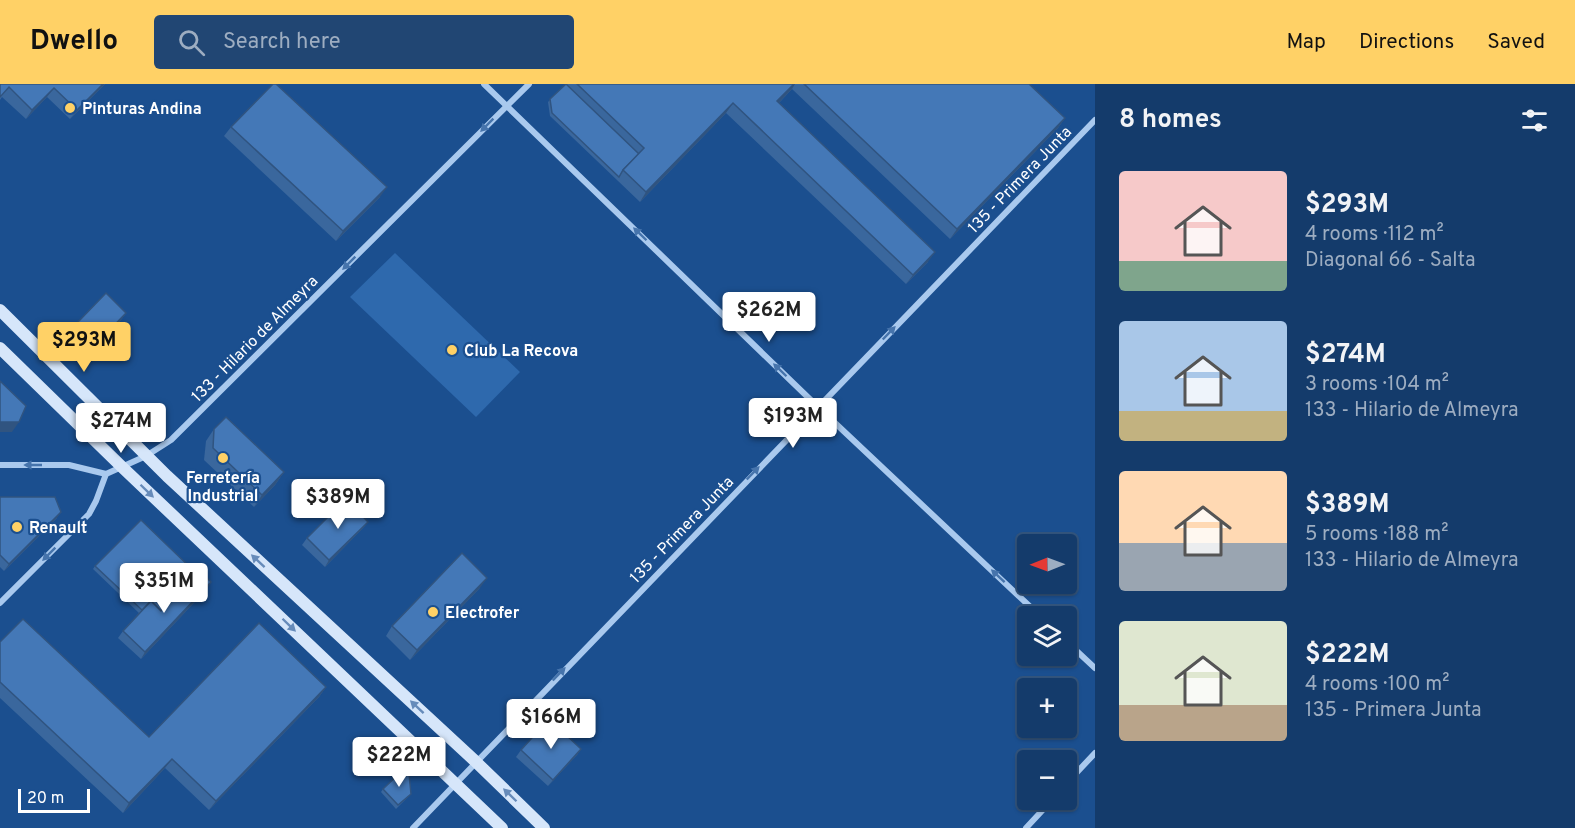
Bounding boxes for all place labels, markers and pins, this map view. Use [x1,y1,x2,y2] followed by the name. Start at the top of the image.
[82,100,202,120] place label: Pinturas Andina
[63,101,77,115] marker: Pinturas Andina
[727,292,811,343] pin: $262M
[42,322,126,373] pin: $293M
[464,342,578,362] place label: Club La Recova
[445,343,459,357] marker: Club La Recova
[751,398,835,449] pin: $193M
[79,403,163,454] pin: $274M
[216,451,230,465] marker: Ferretería Industrial
[186,469,260,507] place label: Ferretería Industrial
[296,479,380,530] pin: $389M
[29,519,87,539] place label: Renault
[10,520,24,534] marker: Renault
[122,563,206,614] pin: $351M
[445,604,520,624] place label: Electrofer
[426,605,440,619] marker: Electrofer
[509,699,593,750] pin: $166M
[357,737,441,788] pin: $222M

